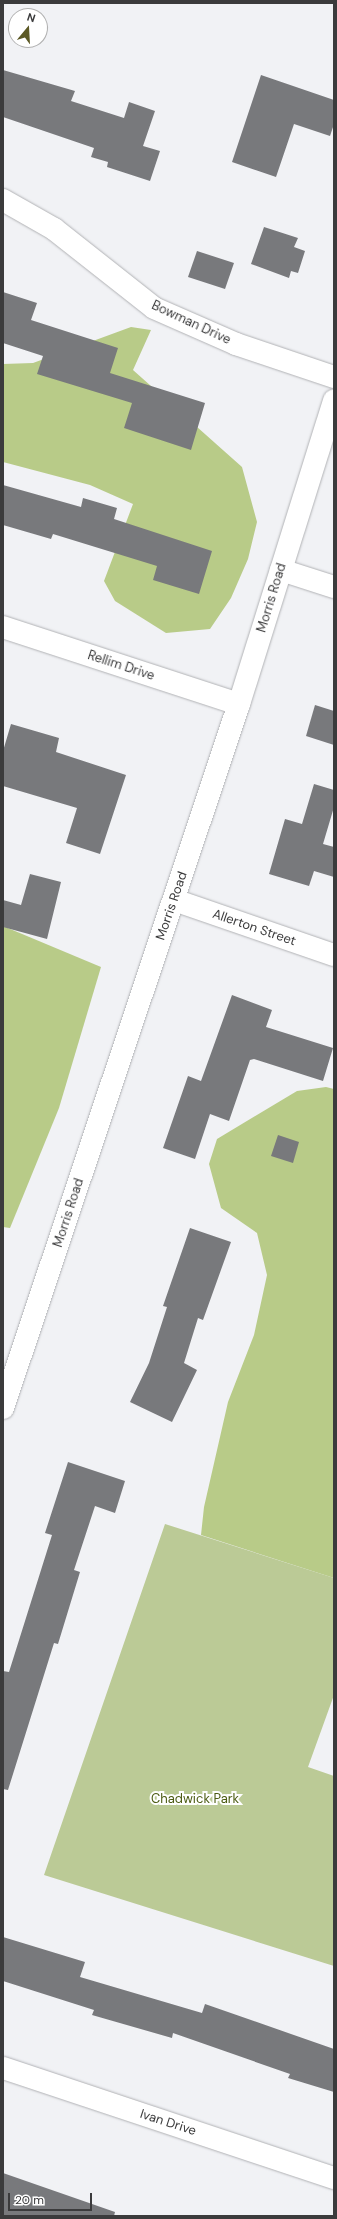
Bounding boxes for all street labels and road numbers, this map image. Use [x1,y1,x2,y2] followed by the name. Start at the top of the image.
[149,298,233,348] street label: Bowman Drive
[254,561,290,635] street label: Morris Road
[86,648,156,684] street label: Rellim Drive
[153,870,191,942] street label: Morris Road
[210,906,298,950] street label: Allerton Street
[51,1177,87,1249] street label: Morris Road
[138,2107,198,2139] street label: Ivan Drive

